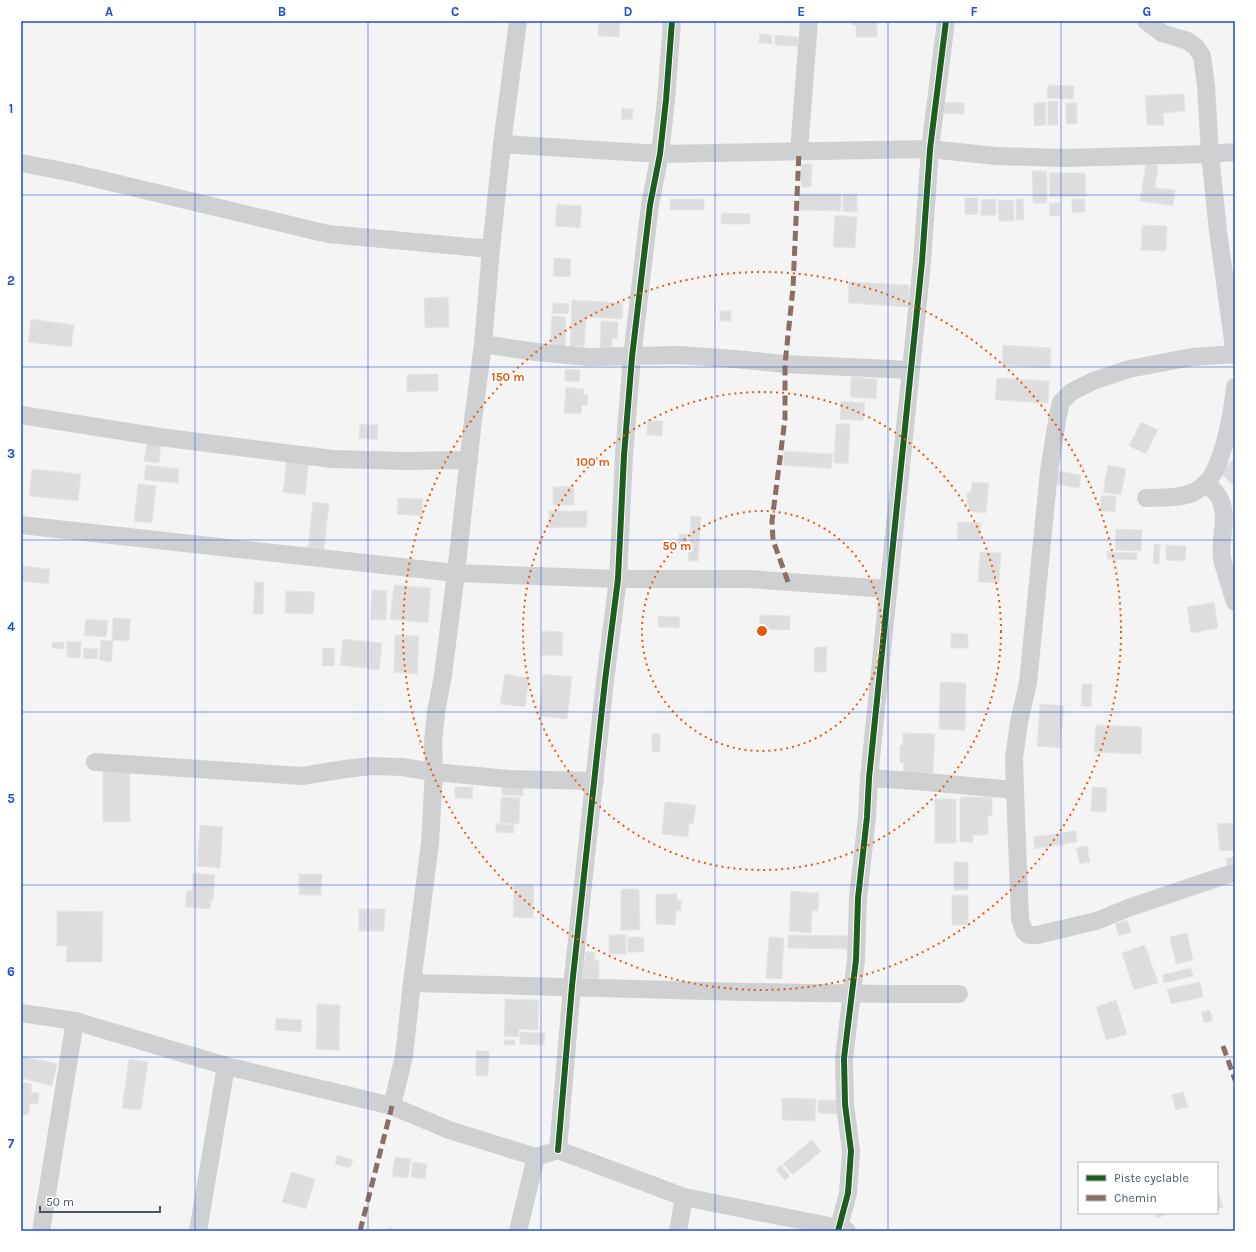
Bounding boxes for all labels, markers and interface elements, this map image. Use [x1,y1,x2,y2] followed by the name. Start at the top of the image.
[105,4,113,19] text: A
[278,4,286,19] text: B
[451,4,459,19] text: C
[624,4,633,19] text: D
[797,4,805,19] text: E
[970,4,978,19] text: F
[1143,4,1151,19] text: G
[9,101,13,116] text: 1
[7,273,15,288] text: 2
[491,370,525,384] text: 150 m
[7,446,15,461] text: 3
[576,455,610,469] text: 100 m
[663,539,692,553] text: 50 m
[7,619,15,634] text: 4
[755,624,769,638] centre of rings
[7,791,15,806] text: 5
[7,964,15,979] text: 6
[8,1136,15,1151] text: 7
[1078,1162,1218,1214] legend
[1114,1171,1189,1185] text: Piste cyclable
[40,1188,160,1214] scale bar
[1114,1191,1157,1205] text: Chemin
[46,1195,74,1209] text: 50 m

